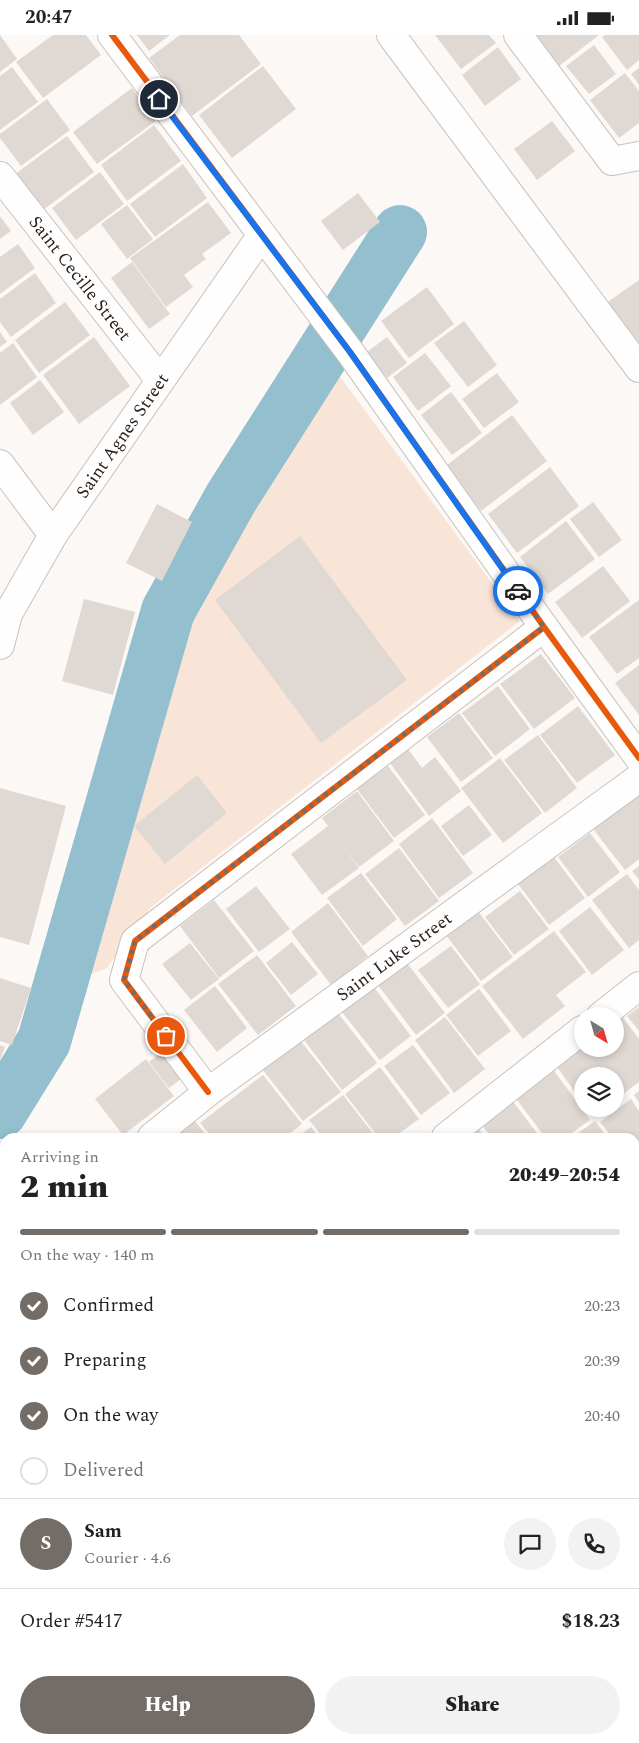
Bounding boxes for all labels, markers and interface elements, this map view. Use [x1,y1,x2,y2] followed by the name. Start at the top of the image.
[25,3,73,32] text: 20:47
[138,78,180,120] pin
[145,85,173,113] icon: home
[22,210,138,347] street label: Saint Cecille Street
[69,367,175,504] street label: Saint Agnes Street
[493,566,543,616] courier
[504,577,532,605] icon: car
[331,905,458,1008] street label: Saint Luke Street
[574,1007,624,1057] north arrow
[574,1007,624,1117] map controls
[145,1015,187,1057] pin
[152,1022,180,1050] icon: bag
[574,1067,624,1117] button: layers
[20,1145,99,1169] text: Arriving in
[509,1161,620,1190] text: 20:49–20:54
[20,1163,108,1212] text: 2 min
[20,1243,154,1267] text: On the way · 140 m
[63,1291,154,1320] text: Confirmed
[20,1292,48,1320] icon: check
[584,1294,620,1318] text: 20:23
[63,1346,147,1375] text: Preparing
[20,1347,48,1375] icon: check
[584,1349,620,1373] text: 20:39
[63,1401,159,1430] text: On the way
[20,1402,48,1430] icon: check
[584,1404,620,1428] text: 20:40
[63,1456,144,1485] text: Delivered
[84,1517,122,1546] text: Sam
[504,1518,556,1570] button: chat
[568,1518,620,1570] button: phone
[41,1529,51,1558] text: S
[84,1546,171,1570] text: Courier · 4.6
[20,1607,123,1636] text: Order #5417
[562,1607,620,1636] text: $18.23
[20,1676,315,1734] button: Help
[325,1676,620,1734] button: Share

